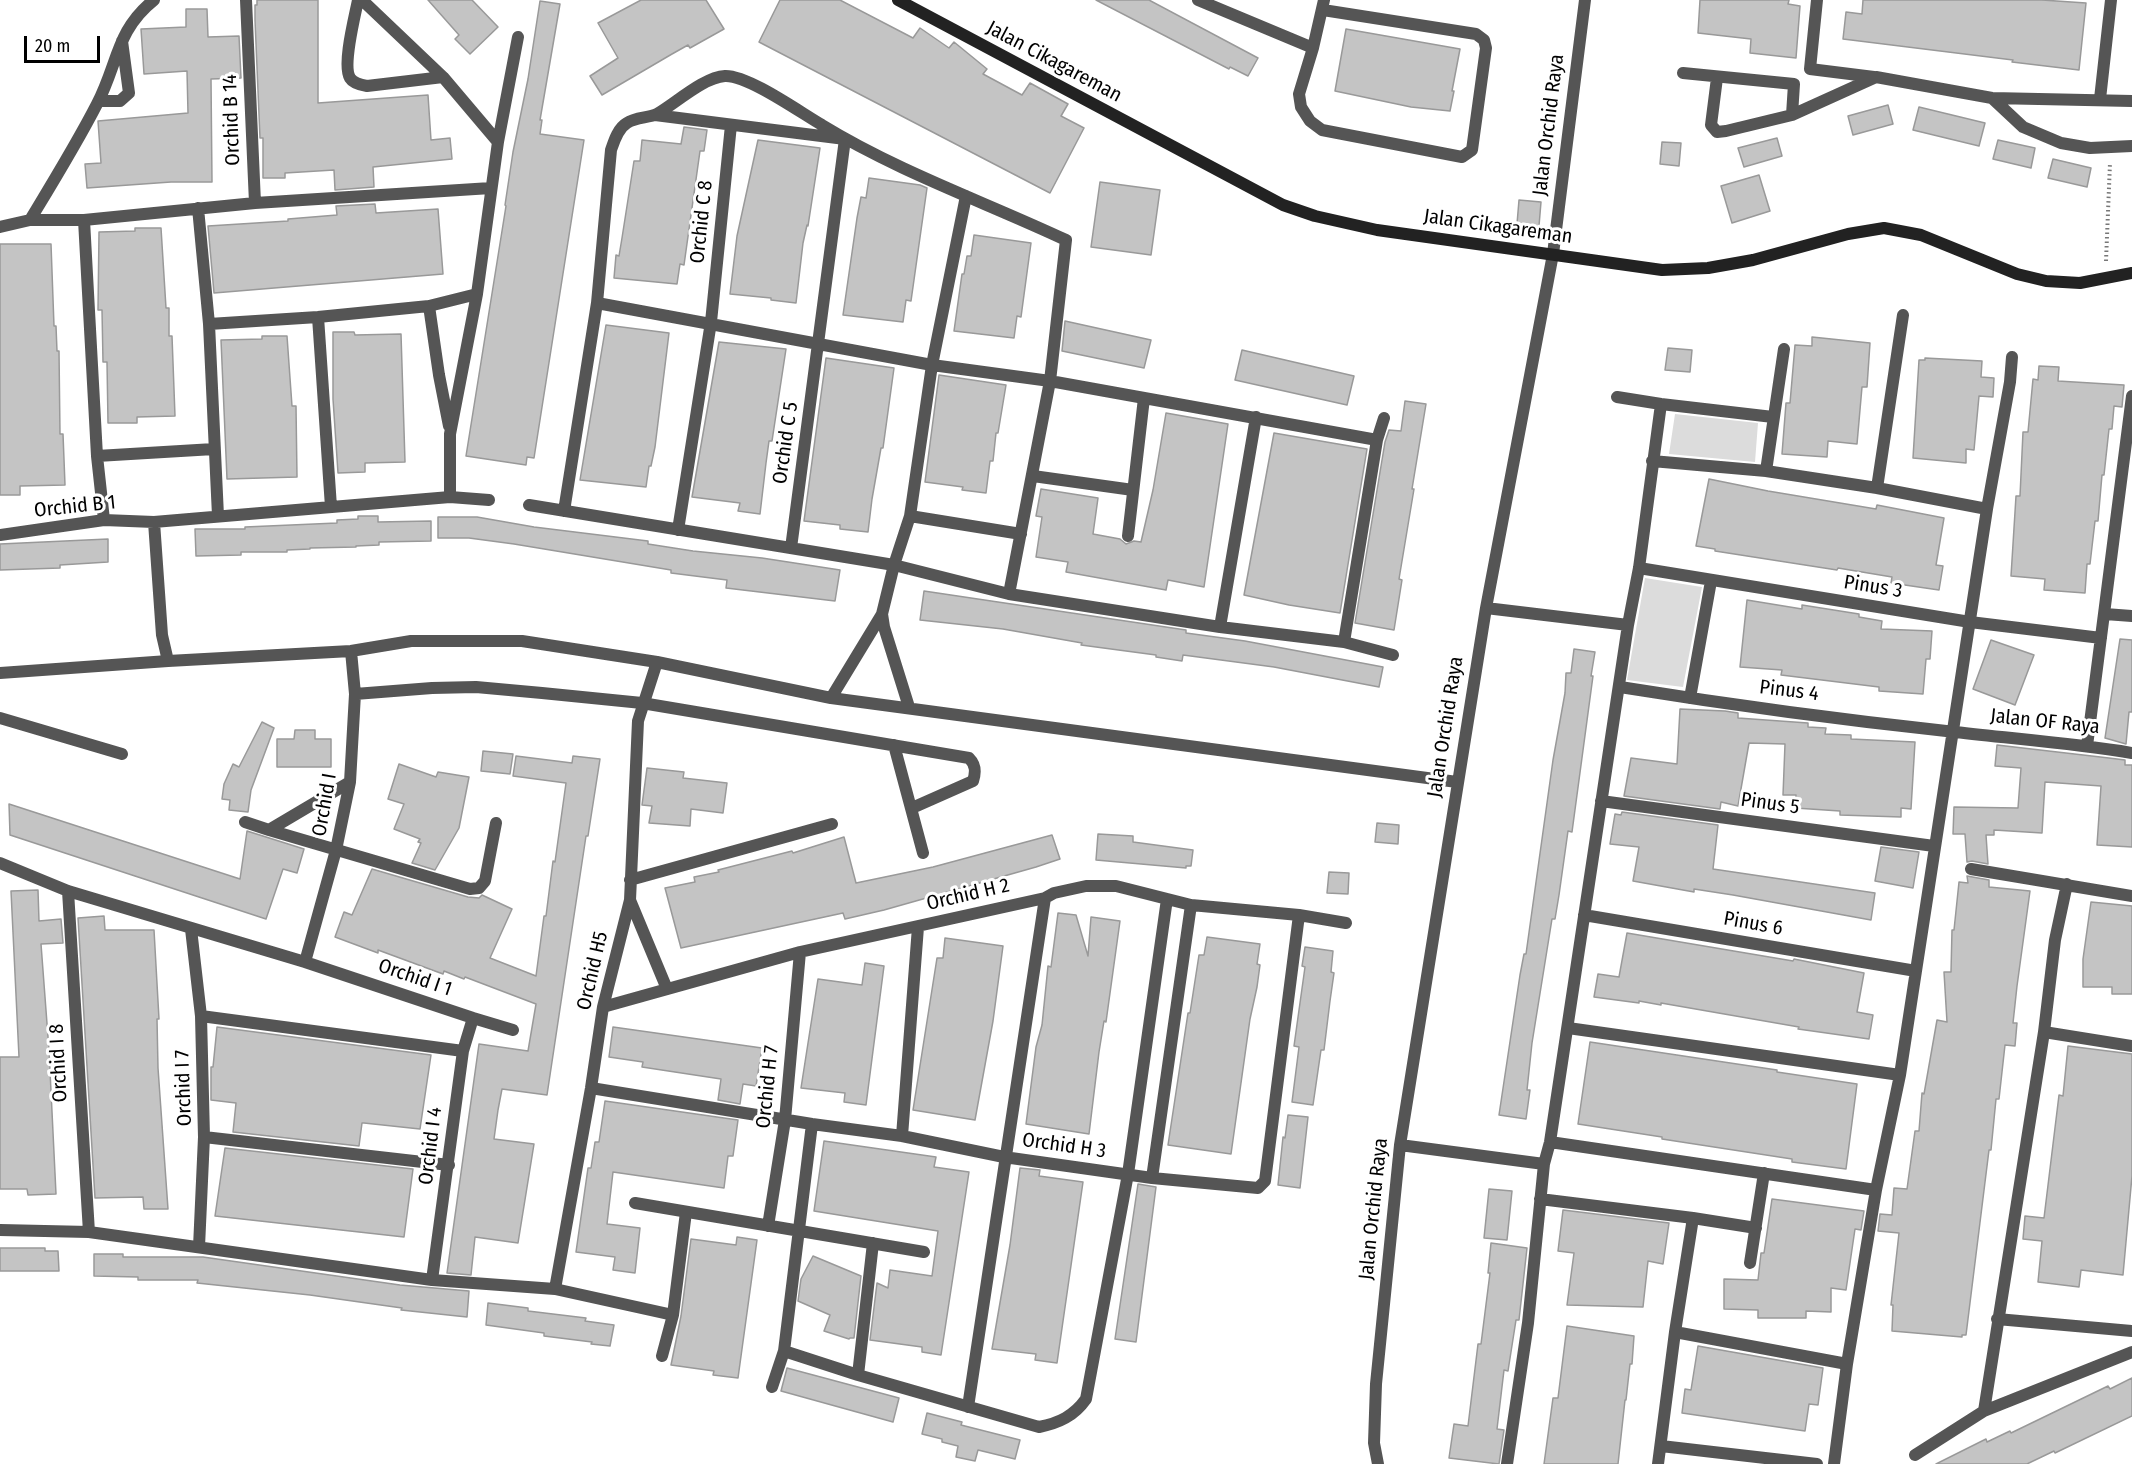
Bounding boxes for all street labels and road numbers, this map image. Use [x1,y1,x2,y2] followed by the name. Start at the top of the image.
[982,16,1126,108] street label: Jalan Cikagareman
[1528,53,1570,197] street label: Jalan Orchid Raya
[218,74,246,166] street label: Orchid B 14
[686,179,718,265] street label: Orchid C 8
[1422,205,1574,249] street label: Jalan Cikagareman
[768,400,804,486] street label: Orchid C 5
[33,491,117,523] street label: Orchid B 1
[1842,571,1904,603] street label: Pinus 3
[1423,655,1469,799] street label: Jalan Orchid Raya
[1758,675,1820,707] street label: Pinus 4
[1989,704,2101,740] street label: Jalan OF Raya
[308,772,342,838] street label: Orchid I
[1739,788,1801,820] street label: Pinus 5
[924,874,1012,916] street label: Orchid H 2
[1722,907,1784,941] street label: Pinus 6
[572,929,614,1013] street label: Orchid H5
[375,954,455,1002] street label: Orchid I 1
[45,1023,73,1103] street label: Orchid I 8
[752,1044,784,1130] street label: Orchid H 7
[171,1049,197,1127] street label: Orchid I 7
[414,1106,448,1186] street label: Orchid I 4
[1021,1128,1107,1164] street label: Orchid H 3
[1355,1137,1393,1281] street label: Jalan Orchid Raya

